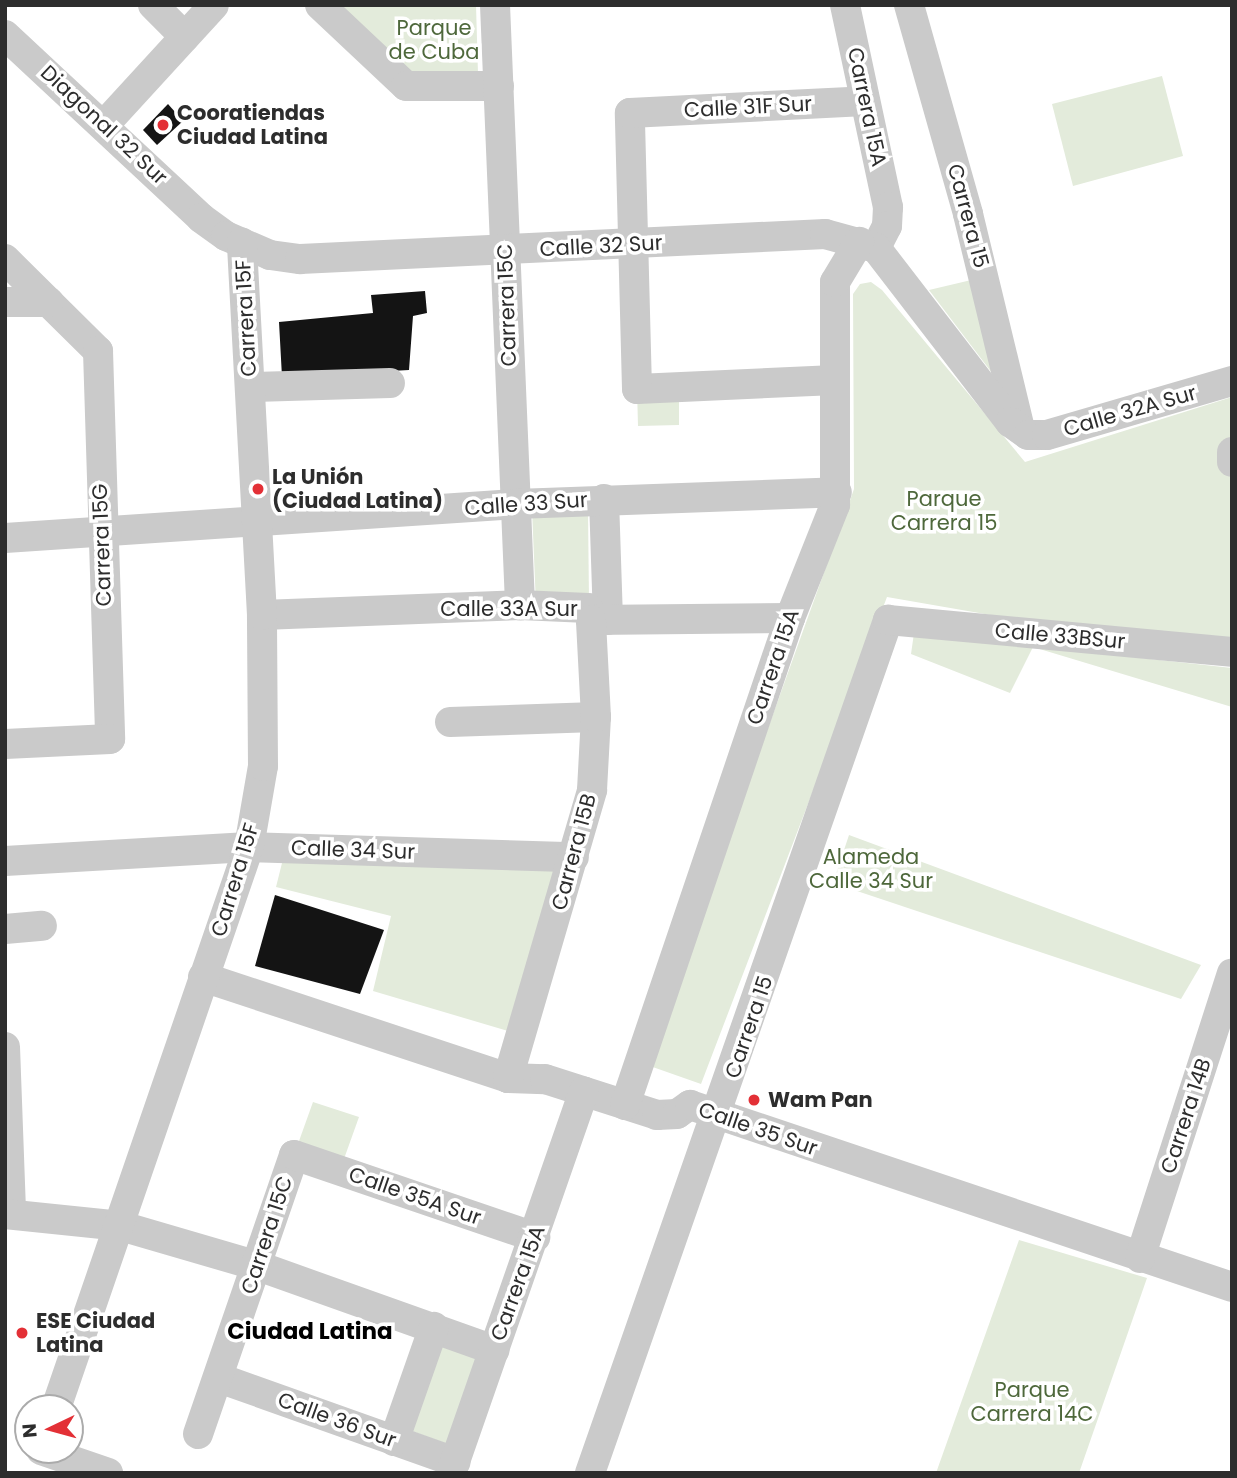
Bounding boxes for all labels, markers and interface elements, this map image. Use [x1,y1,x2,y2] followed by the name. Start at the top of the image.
[389,15,479,65] park label: Parque de Cuba
[842,45,892,169] street label: Carrera 15A
[35,60,173,190] street label: Diagonal 32 Sur
[683,91,813,123] street label: Calle 31F Sur
[177,100,328,150] place label: Cooratiendas Ciudad Latina
[155,117,171,133] marker: Cooratiendas Ciudad Latina
[942,161,994,271] street label: Carrera 15
[539,230,663,262] street label: Calle 32 Sur
[492,243,522,367] street label: Carrera 15C
[230,259,262,377] street label: Carrera 15F
[1061,380,1199,442] street label: Calle 32A Sur
[272,464,443,514] place label: La Unión (Ciudad Latina)
[250,481,266,497] marker: La Unión (Ciudad Latina)
[87,483,117,607] street label: Carrera 15G
[891,486,997,536] park label: Parque Carrera 15
[464,487,588,521] street label: Calle 33 Sur
[440,596,578,622] street label: Calle 33A Sur
[741,606,805,728] street label: Carrera 15A
[994,618,1126,654] street label: Calle 33BSur
[546,791,602,913] street label: Carrera 15B
[206,820,264,940] street label: Carrera 15F
[291,835,415,865] street label: Calle 34 Sur
[809,844,933,894] park label: Alameda Calle 34 Sur
[720,972,778,1082] street label: Carrera 15
[1156,1055,1216,1177] street label: Carrera 14B
[768,1087,873,1113] place label: Wam Pan
[746,1092,762,1108] marker: Wam Pan
[695,1097,821,1161] street label: Calle 35 Sur
[346,1162,484,1230] street label: Calle 35A Sur
[236,1173,298,1297] street label: Carrera 15C
[486,1222,550,1344] street label: Carrera 15A
[36,1308,155,1358] place label: ESE Ciudad Latina
[227,1317,393,1345] district label: Ciudad Latina
[14,1325,30,1341] marker: ESE Ciudad Latina
[971,1377,1093,1427] park label: Parque Carrera 14C
[274,1387,400,1453] street label: Calle 36 Sur
[14,1394,84,1464] north arrow
[16,1422,44,1439] text: N

